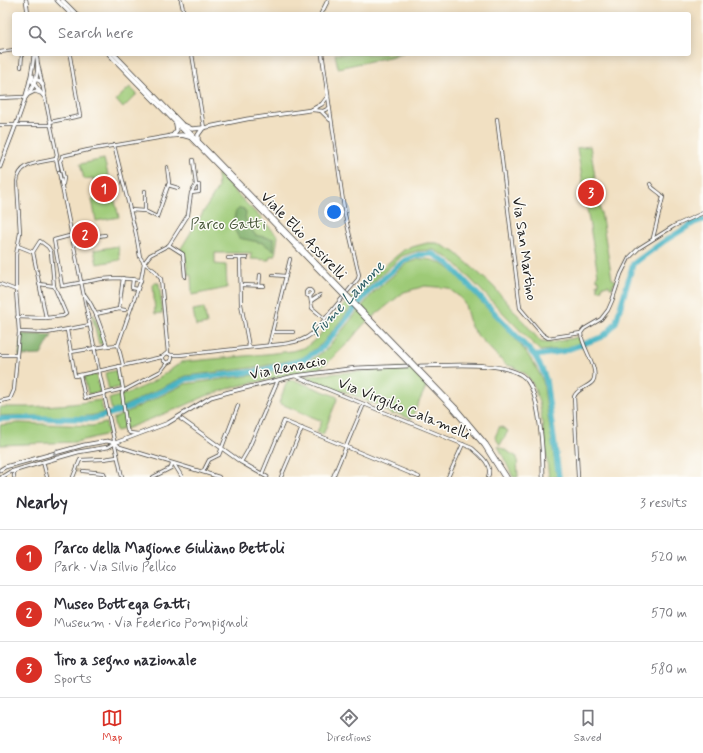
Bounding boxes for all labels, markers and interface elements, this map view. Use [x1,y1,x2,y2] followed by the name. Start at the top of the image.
[12,12,691,56] search box
[26,23,48,45] icon: search
[58,24,134,44] text: Search here
[91,174,117,204] pin: 1
[578,178,604,208] pin: 3
[256,187,351,285] street label: Viale Elio Assirelli
[507,196,541,302] street label: Via San Martino
[324,202,344,222] your location
[190,215,266,235] park label: Parco Gatti
[72,220,98,250] pin: 2
[306,256,390,342] water label: Fiume Lamone
[248,351,328,385] street label: Via Renaccio
[334,373,473,446] street label: Via Virgilio Calamelli
[52,448,59,456] one-way arrow
[16,492,68,514] text: Nearby
[640,495,687,512] text: 3 results
[54,539,285,559] text: Parco della Magione Giuliano Bettoli
[26,549,32,566] text: 1
[651,549,687,566] text: 520 m
[54,559,176,576] text: Park · Via Silvio Pellico
[54,595,190,615] text: Museo Bottega Gatti
[26,605,32,622] text: 2
[651,605,687,622] text: 570 m
[54,615,248,632] text: Museum · Via Federico Pompignoli
[54,651,197,671] text: Tiro a segno nazionale
[26,661,32,678] text: 3
[650,661,687,678] text: 580 m
[54,671,92,688] text: Sports
[101,707,123,745] tab: Map
[326,707,371,745] tab: Directions
[574,707,602,745] tab: Saved

